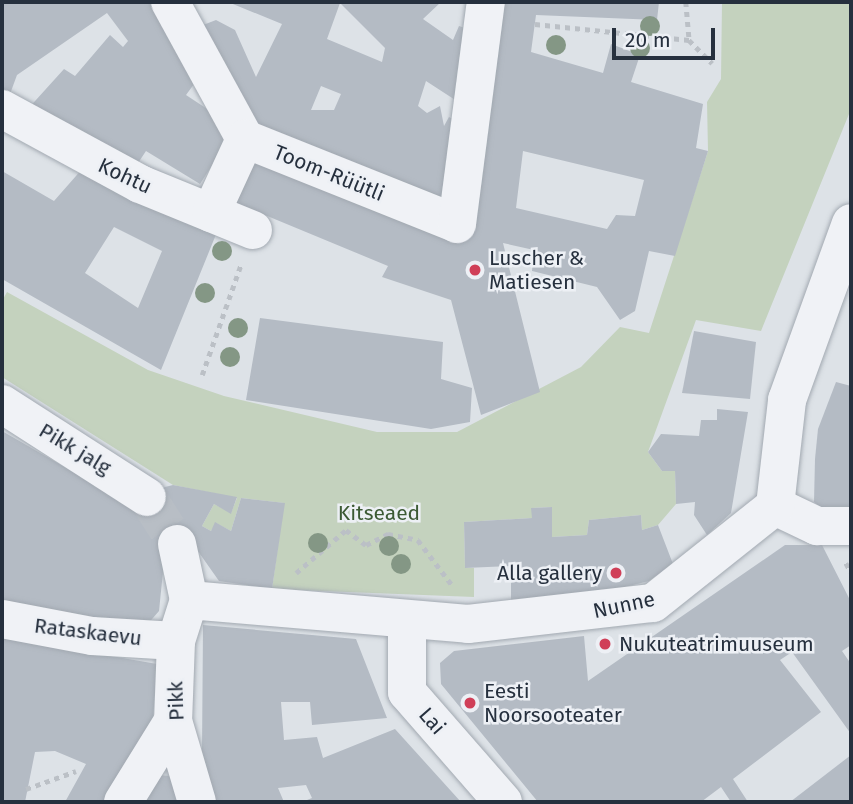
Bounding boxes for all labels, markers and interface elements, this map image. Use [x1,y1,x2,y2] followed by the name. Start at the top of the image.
[615,14,718,58] scale bar
[625,27,671,53] text: 20 m
[270,139,388,207] street label: Toom-Rüütli
[94,153,156,199] street label: Kohtu
[489,245,584,295] place label: Luscher & Matiesen
[467,262,483,278] marker: Luscher & Matiesen
[34,418,116,480] street label: Pikk jalg
[338,500,420,526] park label: Kitseaed
[497,560,602,586] place label: Alla gallery
[608,565,624,581] marker: Alla gallery
[591,586,657,624] street label: Nunne
[33,613,143,651] street label: Rataskaevu
[619,631,814,657] place label: Nukuteatrimuuseum
[597,636,613,652] marker: Nukuteatrimuuseum
[484,678,622,728] place label: Eesti Noorsooteater
[163,681,189,721] street label: Pikk
[462,695,478,711] marker: Eesti Noorsooteater
[413,702,451,740] street label: Lai

